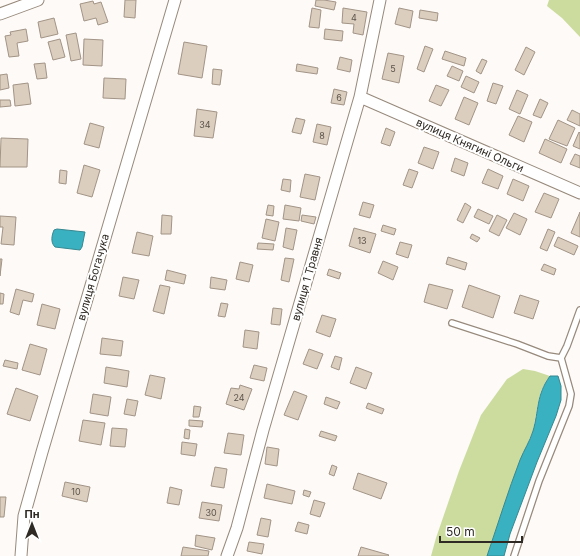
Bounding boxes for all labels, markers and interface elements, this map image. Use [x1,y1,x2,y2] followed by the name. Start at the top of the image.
[351,12,357,23] house number: 4
[390,63,396,74] house number: 5
[336,92,342,103] house number: 6
[414,115,526,175] street label: вулиця Княгині Ольги
[199,119,211,130] house number: 34
[319,130,325,141] house number: 8
[74,232,112,322] street label: вулиця Богачука
[357,235,367,246] house number: 13
[288,236,326,322] street label: вулиця 1 Травня
[233,392,245,403] house number: 24
[71,486,81,497] house number: 10
[12,504,52,544] north arrow
[24,507,40,521] text: Пн
[205,507,217,518] house number: 30
[440,518,522,544] scale bar
[446,524,475,539] text: 50 m

